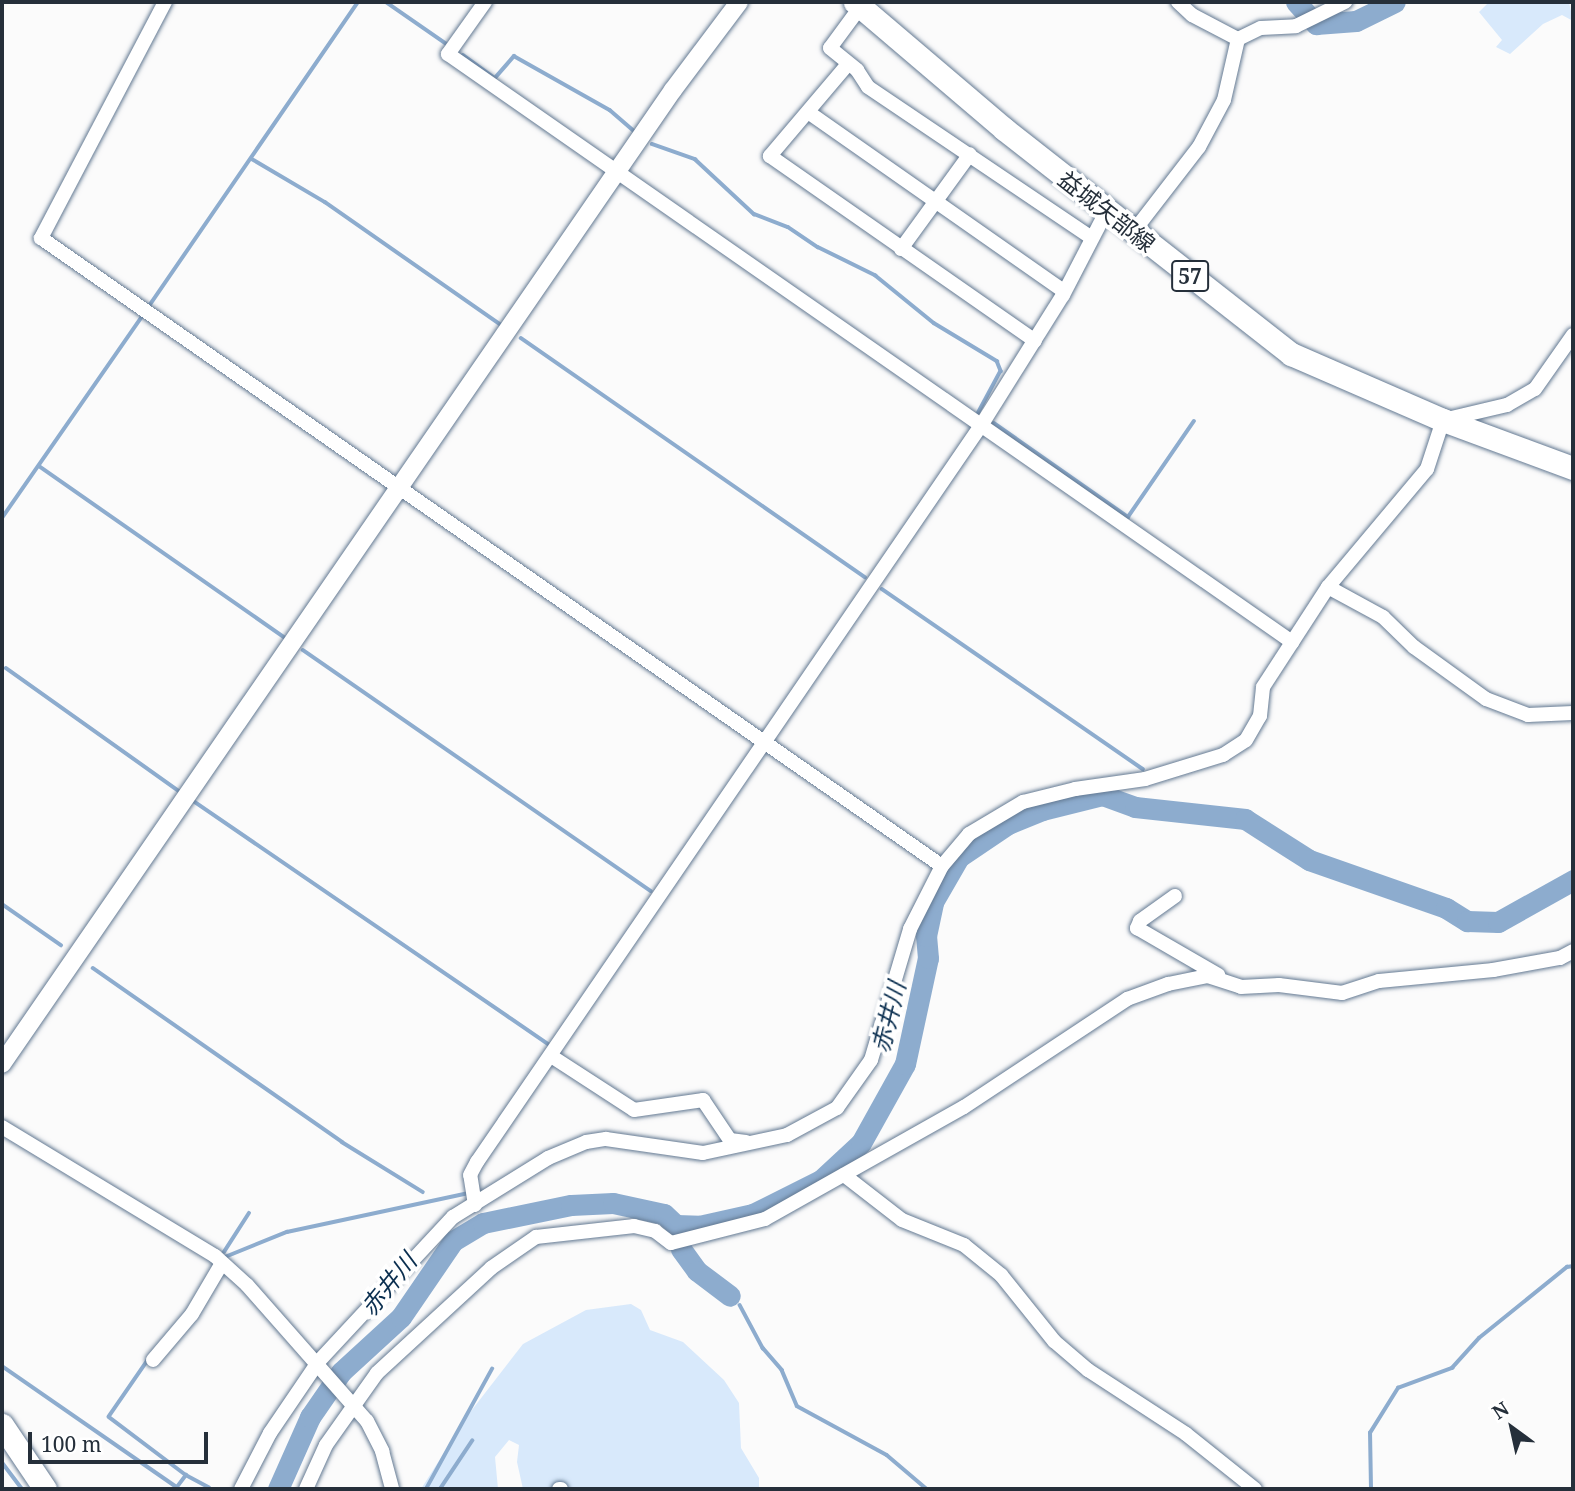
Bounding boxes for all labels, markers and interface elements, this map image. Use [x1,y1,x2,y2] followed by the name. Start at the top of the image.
[1053,165,1161,257] street label: 益城矢部線
[1171,258,1209,294] road number: 57
[865,979,911,1055] water label: 赤井川
[354,1247,422,1321] water label: 赤井川
[1477,1393,1547,1463] north arrow
[1487,1395,1514,1425] text: N
[32,1418,212,1462] scale bar
[41,1430,102,1458] text: 100 m

